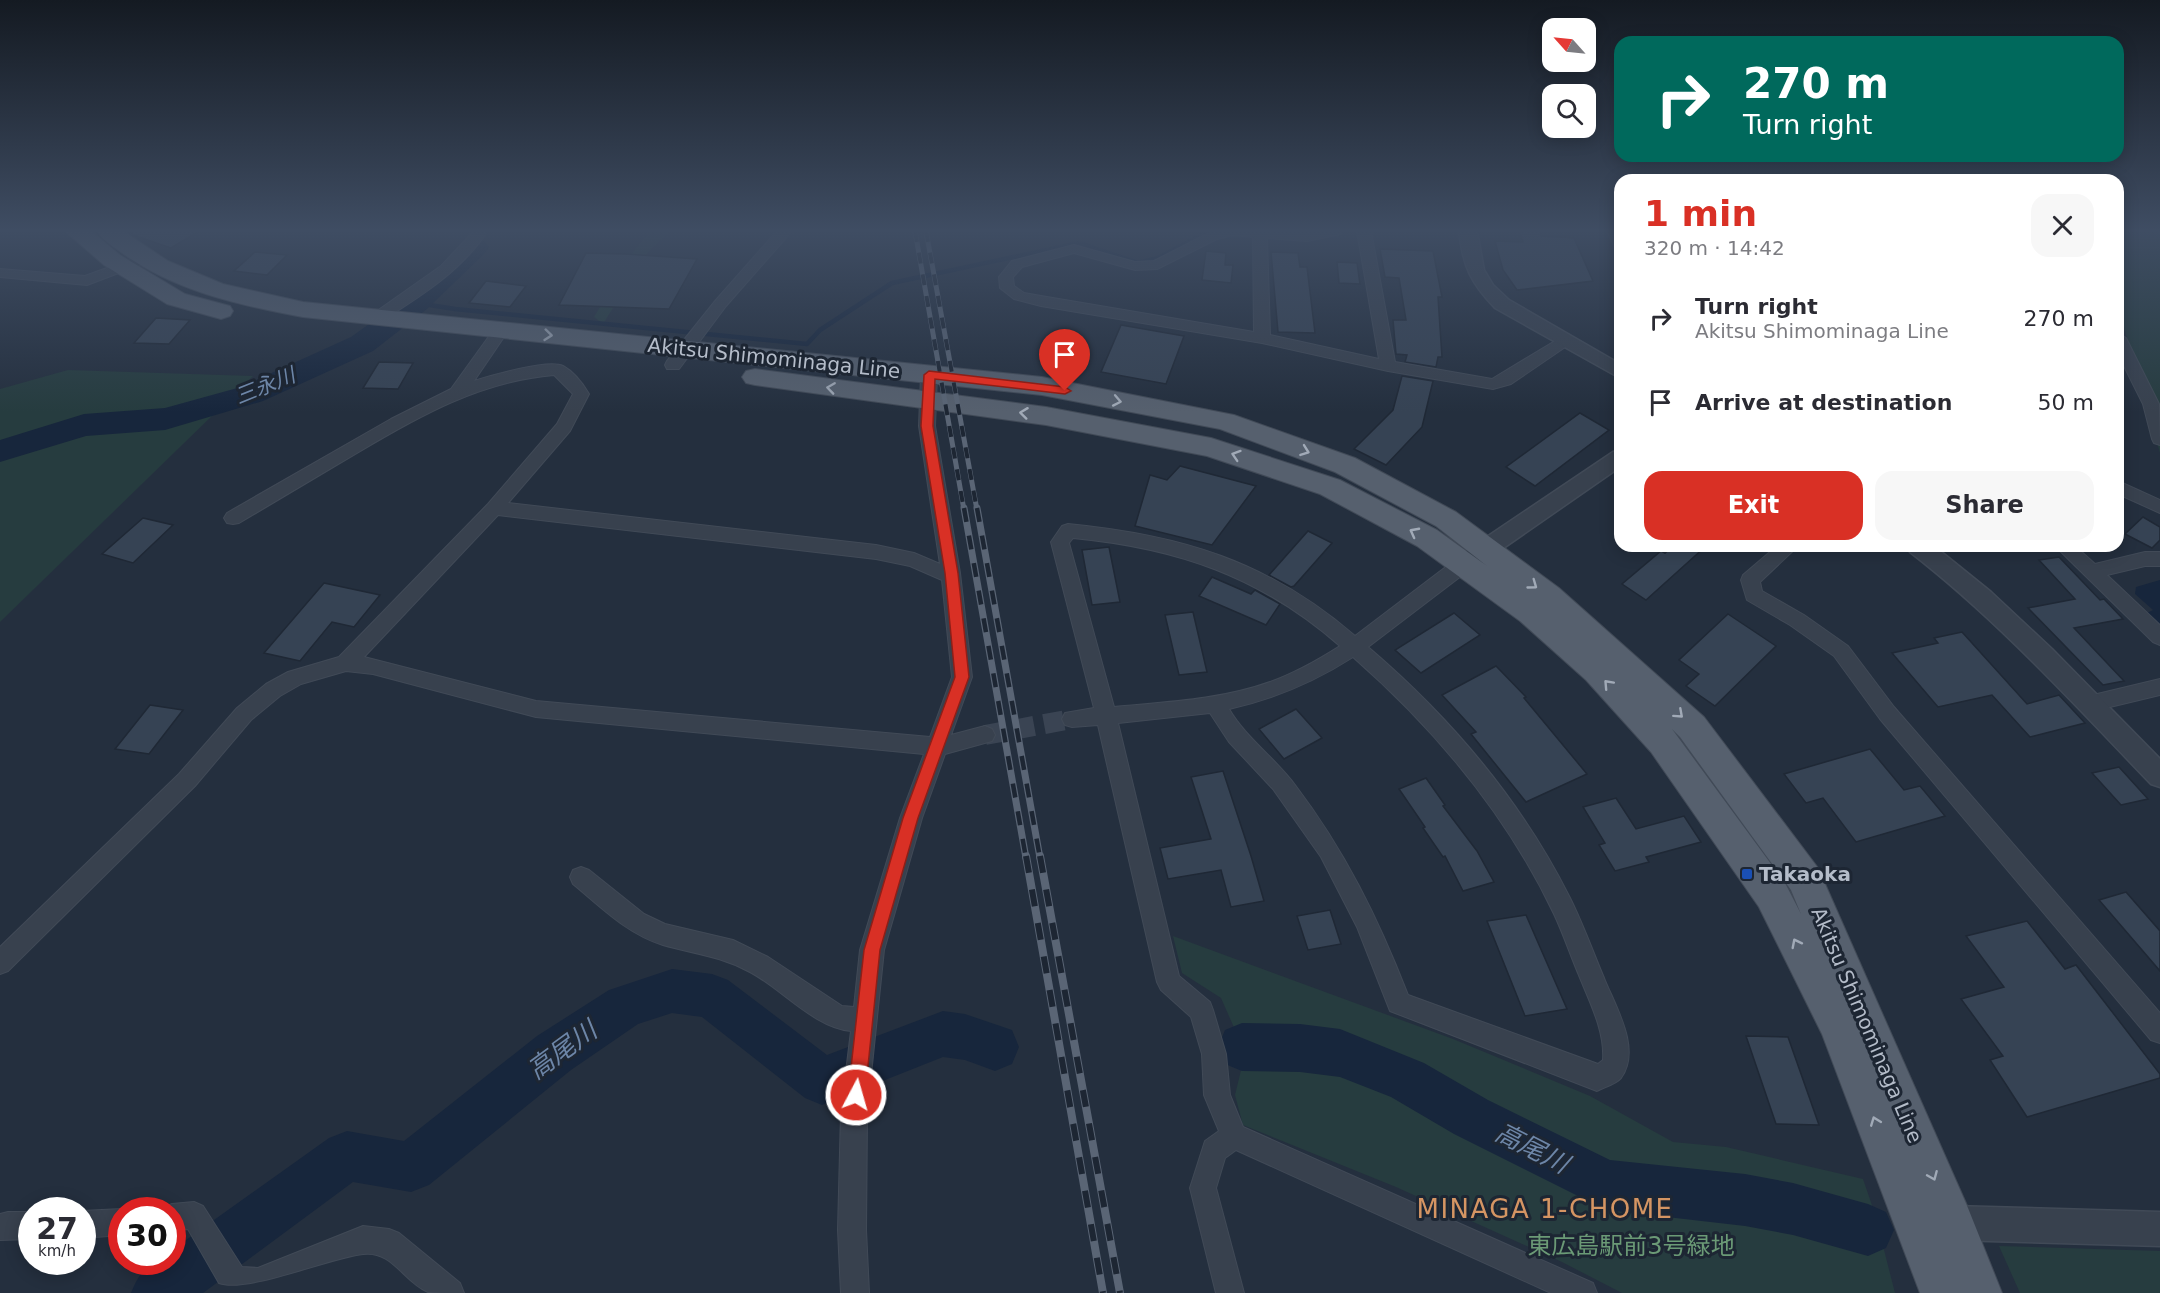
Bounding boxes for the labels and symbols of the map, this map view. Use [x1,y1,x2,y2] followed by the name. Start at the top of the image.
[1542,18,1596,72] north arrow
[543,328,553,341] one-way arrow
[1039,329,1090,391] pin
[647,333,901,383] street label: Akitsu Shimominaga Line
[231,362,301,409] water label: 三永川
[826,382,835,394] one-way arrow
[1112,394,1122,406] one-way arrow
[1019,407,1029,420] one-way arrow
[1299,443,1310,456] one-way arrow
[1231,450,1242,463] one-way arrow
[1410,528,1421,539] one-way arrow
[1526,577,1537,588] one-way arrow
[1605,680,1616,691] one-way arrow
[1672,707,1682,718] one-way arrow
[1759,862,1851,886] place label: Takaoka
[1740,867,1754,881] marker: Takaoka
[1806,904,1928,1146] street label: Akitsu Shimominaga Line
[1792,939,1803,949] one-way arrow
[522,1013,605,1085] water label: 高尾川
[824,1063,888,1127] position arrow
[1870,1116,1882,1127] one-way arrow
[1490,1117,1576,1180] water label: 高尾川
[1926,1169,1938,1180] one-way arrow
[1416,1194,1674,1224] district label: MINAGA 1-CHOME
[108,1197,186,1275] speed limit sign: 30
[1527,1232,1735,1260] park label: 東広島駅前3号緑地

